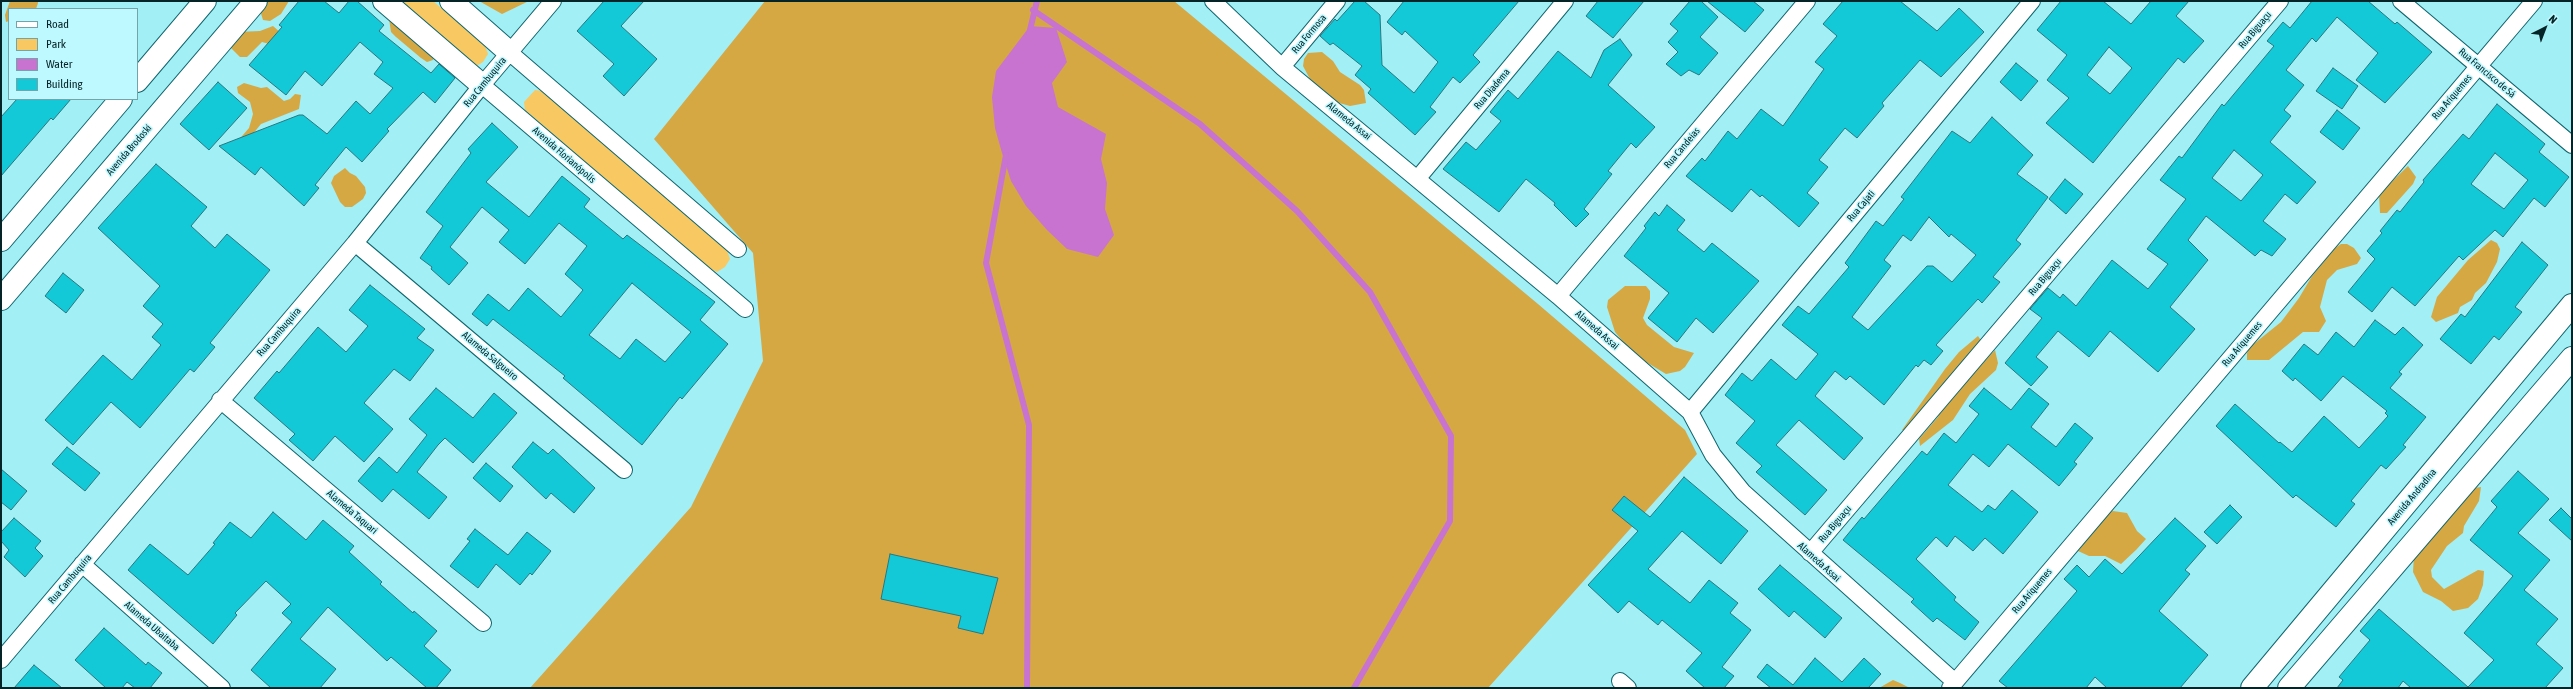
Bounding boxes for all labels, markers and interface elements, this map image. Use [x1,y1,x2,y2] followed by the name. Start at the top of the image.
[8,8,138,100] legend
[2525,8,2565,48] north arrow
[2236,9,2274,51] street label: Rua Biguaçu
[1289,12,1329,56] street label: Rua Formosa
[2547,12,2559,26] text: N
[46,17,69,31] text: Road
[46,37,66,51] text: Park
[2456,46,2518,100] street label: Rua Francisco de Sá
[461,55,509,109] street label: Rua Cambuquira
[46,57,72,71] text: Water
[1471,66,1513,112] street label: Rua Diadema
[2430,72,2474,122] street label: Rua Ariquemes
[46,77,83,91] text: Building
[1324,99,1374,143] street label: Alameda Assai
[104,122,154,178] street label: Avenida Brodoski
[530,124,598,186] street label: Avenida Florianópolis
[1661,125,1703,171] street label: Rua Candeias
[1844,188,1878,224] street label: Rua Cajati
[2026,256,2064,298] street label: Rua Biguaçu
[254,305,304,359] street label: Rua Cambuquira
[1573,308,1621,352] street label: Alameda Assai
[2220,319,2264,369] street label: Rua Ariquemes
[459,329,521,383] street label: Alameda Salgueiro
[2385,466,2439,528] street label: Avenida Andradina
[324,487,380,537] street label: Alameda Taquari
[1816,503,1854,545] street label: Rua Biguaçu
[1795,540,1843,584] street label: Alameda Assai
[46,552,94,606] street label: Rua Cambuquira
[2010,566,2054,616] street label: Rua Ariquemes
[122,599,182,653] street label: Alameda Ubaitaba

